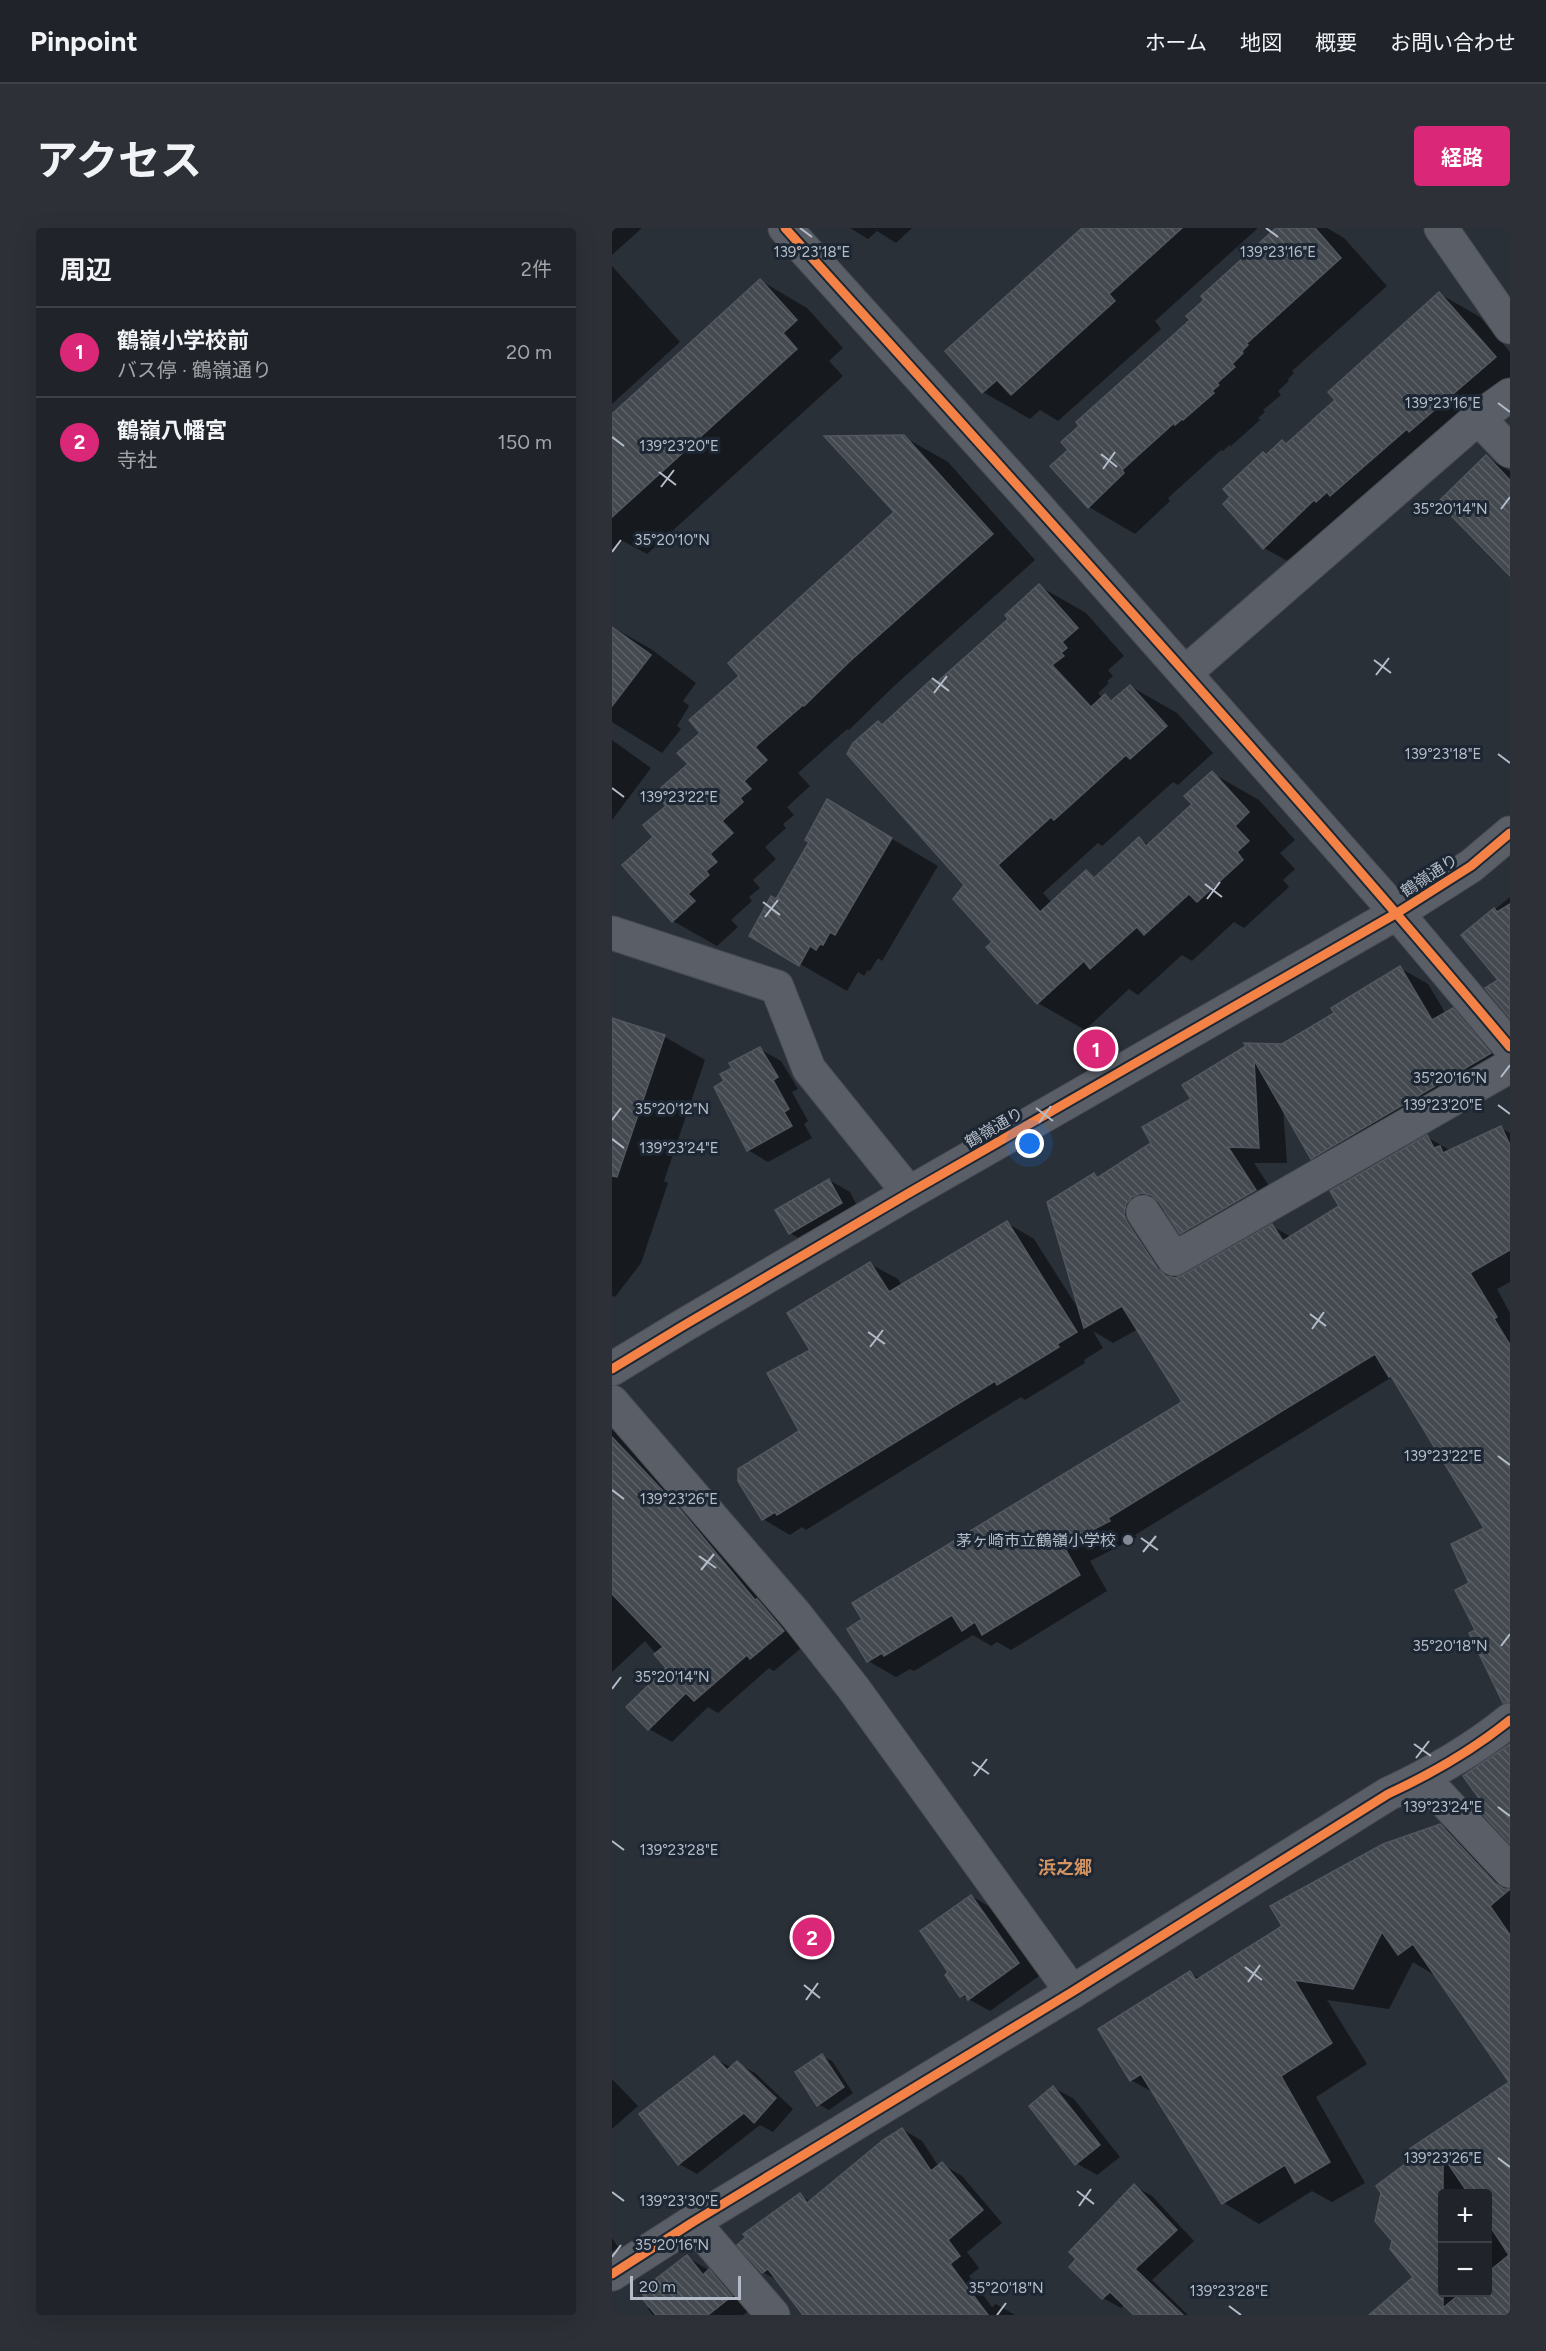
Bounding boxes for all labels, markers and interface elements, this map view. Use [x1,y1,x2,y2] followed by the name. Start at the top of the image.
[30,24,138,58] text: Pinpoint
[1145,30,1207,55] text: ホーム
[1240,30,1282,55] text: 地図
[1315,30,1357,55] text: 概要
[1390,30,1516,55] text: お問い合わせ
[1414,126,1510,186] button: 経路
[36,135,202,186] text: アクセス
[773,243,851,261] text: 139°23'18"E
[1240,243,1316,261] text: 139°23'16"E
[60,254,112,286] text: 周辺
[521,257,552,281] text: 2件
[117,327,249,354] text: 鶴嶺小学校前
[75,340,84,364] text: 1
[506,340,552,364] text: 20 m
[117,358,272,382] text: バス停 · 鶴嶺通り
[1405,394,1481,412] text: 139°23'16"E
[117,417,227,444] text: 鶴嶺八幡宮
[74,430,85,454] text: 2
[497,430,552,454] text: 150 m
[639,437,719,455] text: 139°23'20"E
[117,448,157,472] text: 寺社
[1412,500,1488,518] text: 35°20'14"N
[634,531,710,549] text: 35°20'10"N
[1404,745,1482,763] text: 139°23'18"E
[640,788,718,806] text: 139°23'22"E
[1397,850,1461,901] street label: 鶴嶺通り
[1076,1026,1116,1072] pin: 1
[1413,1069,1487,1087] text: 35°20'16"N
[1403,1096,1483,1114] text: 139°23'20"E
[635,1100,709,1118] text: 35°20'12"N
[962,1103,1027,1152] street label: 鶴嶺通り
[1015,1129,1044,1158] your location
[639,1139,719,1157] text: 139°23'24"E
[1404,1447,1482,1465] text: 139°23'22"E
[640,1490,718,1508] text: 139°23'26"E
[956,1531,1116,1550] place label: 茅ヶ崎市立鶴嶺小学校
[1121,1533,1135,1547] marker: 茅ヶ崎市立鶴嶺小学校
[1412,1637,1488,1655] text: 35°20'18"N
[634,1668,710,1686] text: 35°20'14"N
[1403,1798,1483,1816] text: 139°23'24"E
[639,1841,719,1859] text: 139°23'28"E
[1038,1857,1092,1879] district label: 浜之郷
[792,1914,832,1960] pin: 2
[1404,2149,1482,2167] text: 139°23'26"E
[1438,2189,1492,2297] map controls
[1438,2189,1492,2243] button: +
[639,2192,719,2210] text: 139°23'30"E
[635,2236,709,2254] text: 35°20'16"N
[1438,2243,1492,2297] button: −
[630,2273,741,2300] scale bar
[639,2277,676,2296] text: 20 m
[968,2279,1044,2297] text: 35°20'18"N
[1189,2282,1269,2300] text: 139°23'28"E

